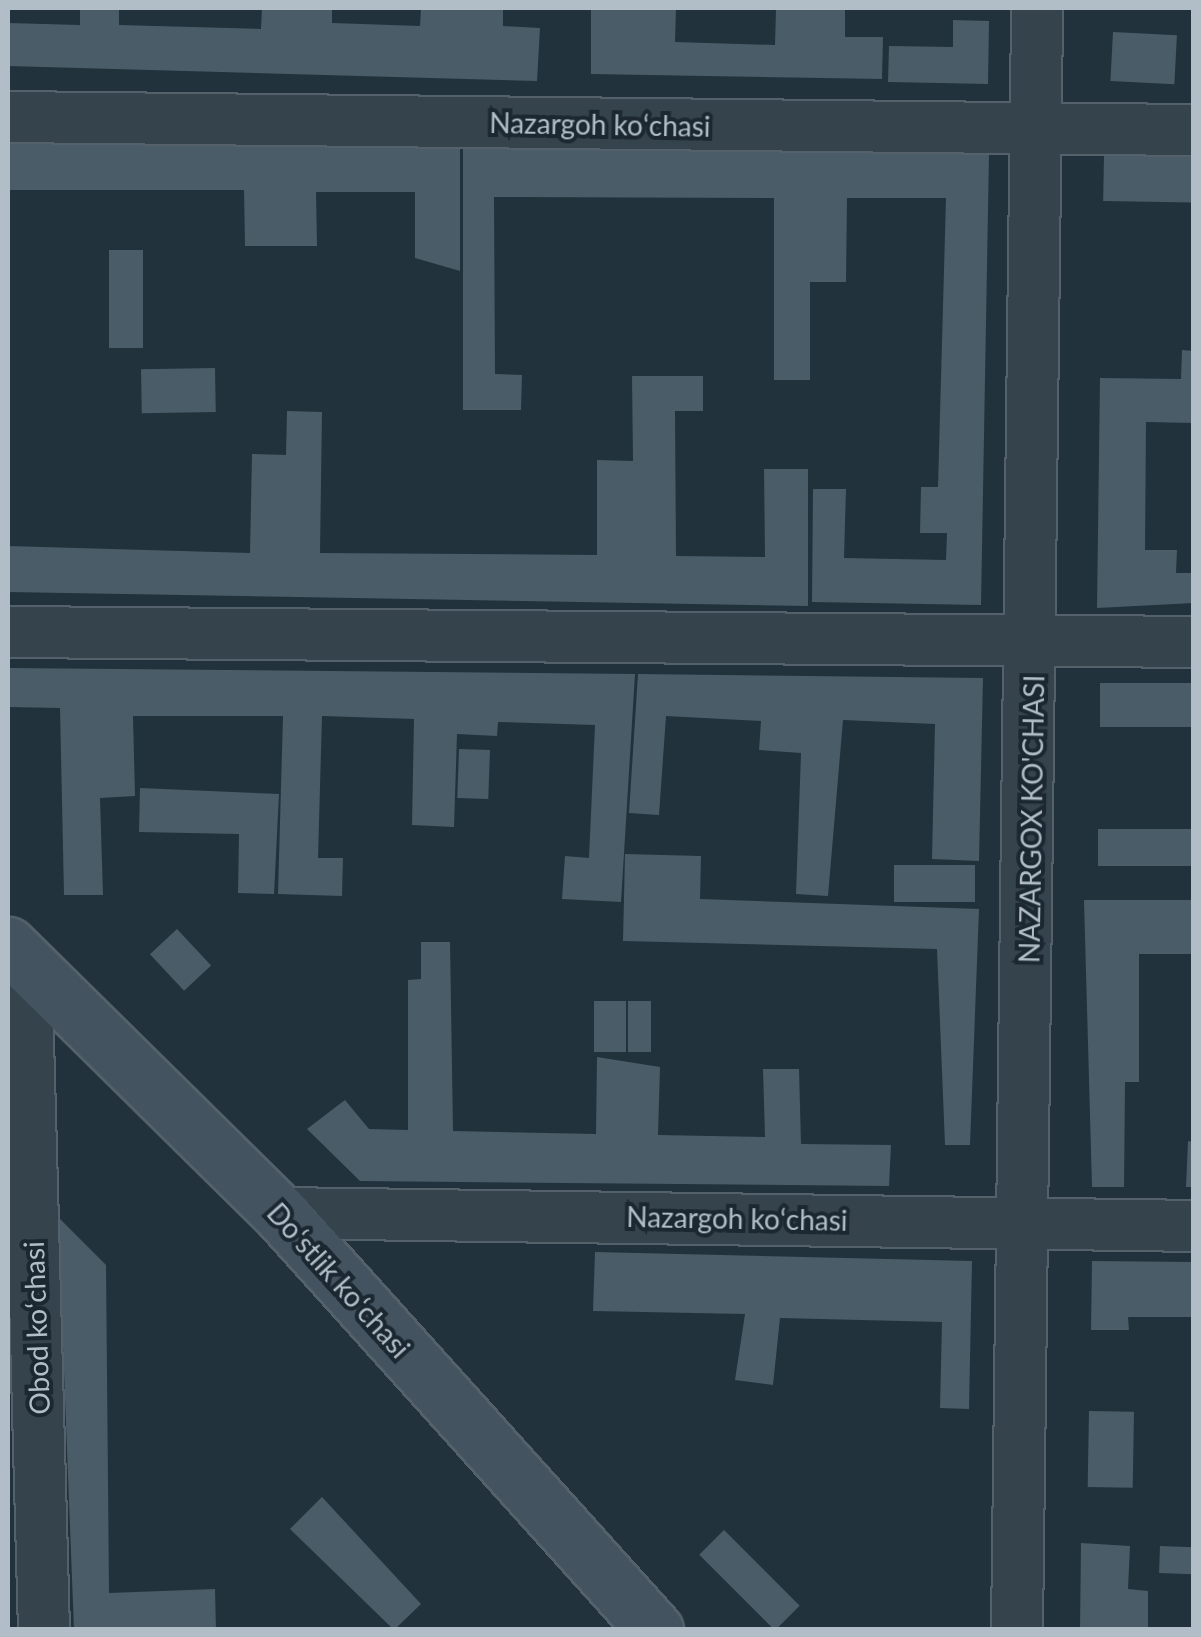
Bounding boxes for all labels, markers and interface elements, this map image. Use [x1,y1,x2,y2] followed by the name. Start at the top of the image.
[489,105,711,143] street label: Nazargoh koʻchasi
[1012,674,1050,964] street label: NAZARGOX KO'CHASI
[261,1196,417,1364] street label: Doʻstlik koʻchasi
[626,1199,848,1237] street label: Nazargoh koʻchasi
[16,1241,56,1415] street label: Obod koʻchasi

